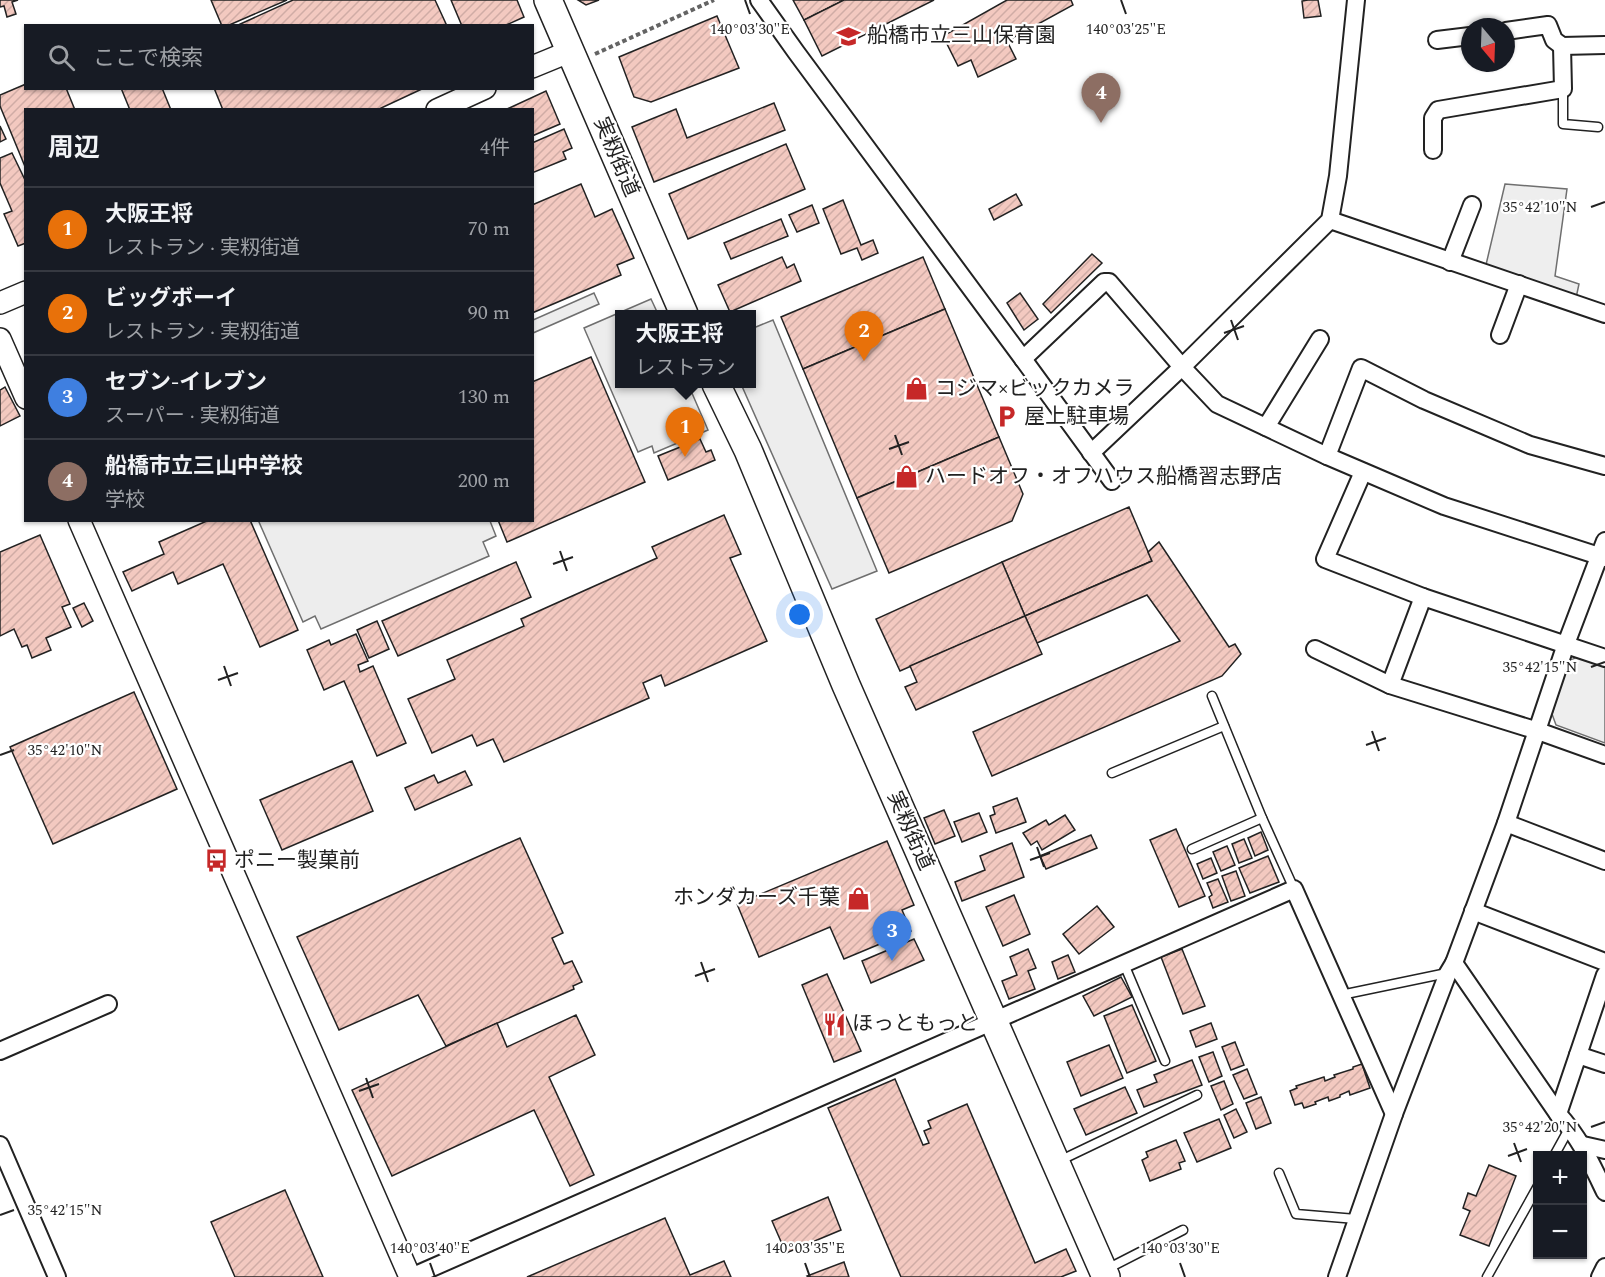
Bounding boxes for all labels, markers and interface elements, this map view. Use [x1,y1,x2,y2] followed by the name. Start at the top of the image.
[710,18,790,41] text: 140°03'30"E
[1086,18,1166,41] text: 140°03'25"E
[1461,18,1515,72] north arrow
[867,20,1056,52] place label: 船橋市立三山保育園
[836,23,862,49] school or university icon: 船橋市立三山保育園
[24,24,534,90] search box
[45,41,78,74] icon: search
[93,42,203,75] text: ここで検索
[1082,74,1120,123] pin: 4
[585,112,647,202] street label: 実籾街道
[48,128,100,168] text: 周辺
[480,133,510,163] text: 4件
[1503,196,1578,219] text: 35°42'10"N
[105,198,193,231] text: 大阪王将
[62,214,73,244] text: 1
[468,214,510,244] text: 70 m
[105,233,300,263] text: レストラン · 実籾街道
[105,282,237,315] text: ビッグボーイ
[62,298,73,328] text: 2
[468,298,510,328] text: 90 m
[615,310,756,388] popup
[844,312,884,361] pin: 2
[105,317,300,347] text: レストラン · 実籾街道
[636,318,724,351] text: 大阪王将
[636,353,736,383] text: レストラン
[105,366,267,399] text: セブン-イレブン
[935,373,1135,405] place label: コジマ×ビックカメラ
[904,376,930,402] shop icon: コジマ×ビックカメラ
[62,382,73,412] text: 3
[458,382,510,412] text: 130 m
[105,401,280,431] text: スーパー · 実籾街道
[1024,401,1129,433] place label: 屋上駐車場
[993,404,1019,430] parking icon: 屋上駐車場
[666,408,704,457] pin: 1
[105,450,303,483] text: 船橋市立三山中学校
[925,461,1282,493] place label: ハードオフ・オフハウス船橋習志野店
[894,464,920,490] shop icon: ハードオフ・オフハウス船橋習志野店
[62,466,73,496] text: 4
[458,466,510,496] text: 200 m
[105,485,145,515] text: 学校
[785,600,814,629] your location
[1503,656,1578,679] text: 35°42'15"N
[28,739,103,762] text: 35°42'10"N
[878,786,942,876] street label: 実籾街道
[234,845,360,877] place label: ポニー製菓前
[203,848,229,874] bus stop icon: ポニー製菓前
[673,882,840,914] place label: ホンダカーズ千葉
[845,885,871,911] shop icon: ホンダカーズ千葉
[872,912,912,961] pin: 3
[852,1008,978,1040] place label: ほっともっと
[821,1011,847,1037] restaurant icon: ほっともっと
[1503,1116,1578,1139] text: 35°42'20"N
[1533,1151,1587,1259] map controls
[1533,1151,1587,1205] button: +
[28,1199,103,1222] text: 35°42'15"N
[1533,1205,1587,1259] button: −
[390,1237,470,1260] text: 140°03'40"E
[765,1237,845,1260] text: 140°03'35"E
[1140,1237,1220,1260] text: 140°03'30"E

